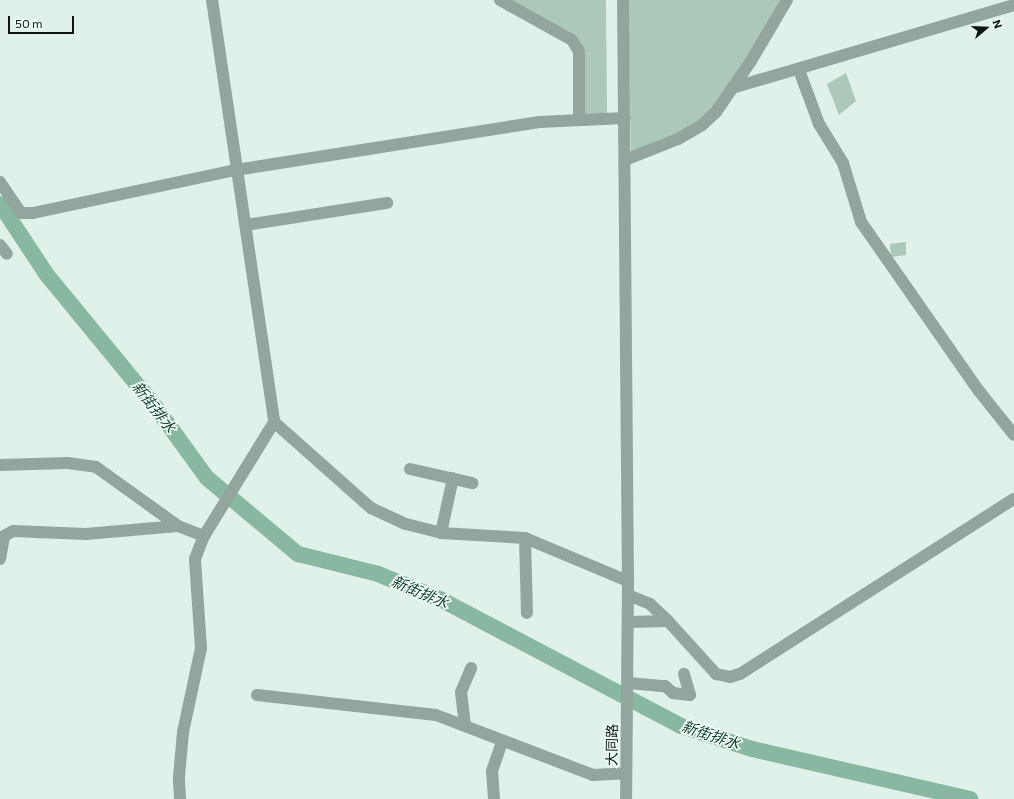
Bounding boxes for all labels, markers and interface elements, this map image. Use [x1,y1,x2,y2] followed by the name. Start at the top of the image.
[10,8,76,34] scale bar
[966,8,1006,48] north arrow
[15,16,43,30] text: 50 m
[990,18,1005,30] text: N
[128,378,180,436] water label: 新街排水
[389,572,451,612] water label: 新街排水
[680,717,742,753] water label: 新街排水
[603,724,621,766] street label: 大同路

